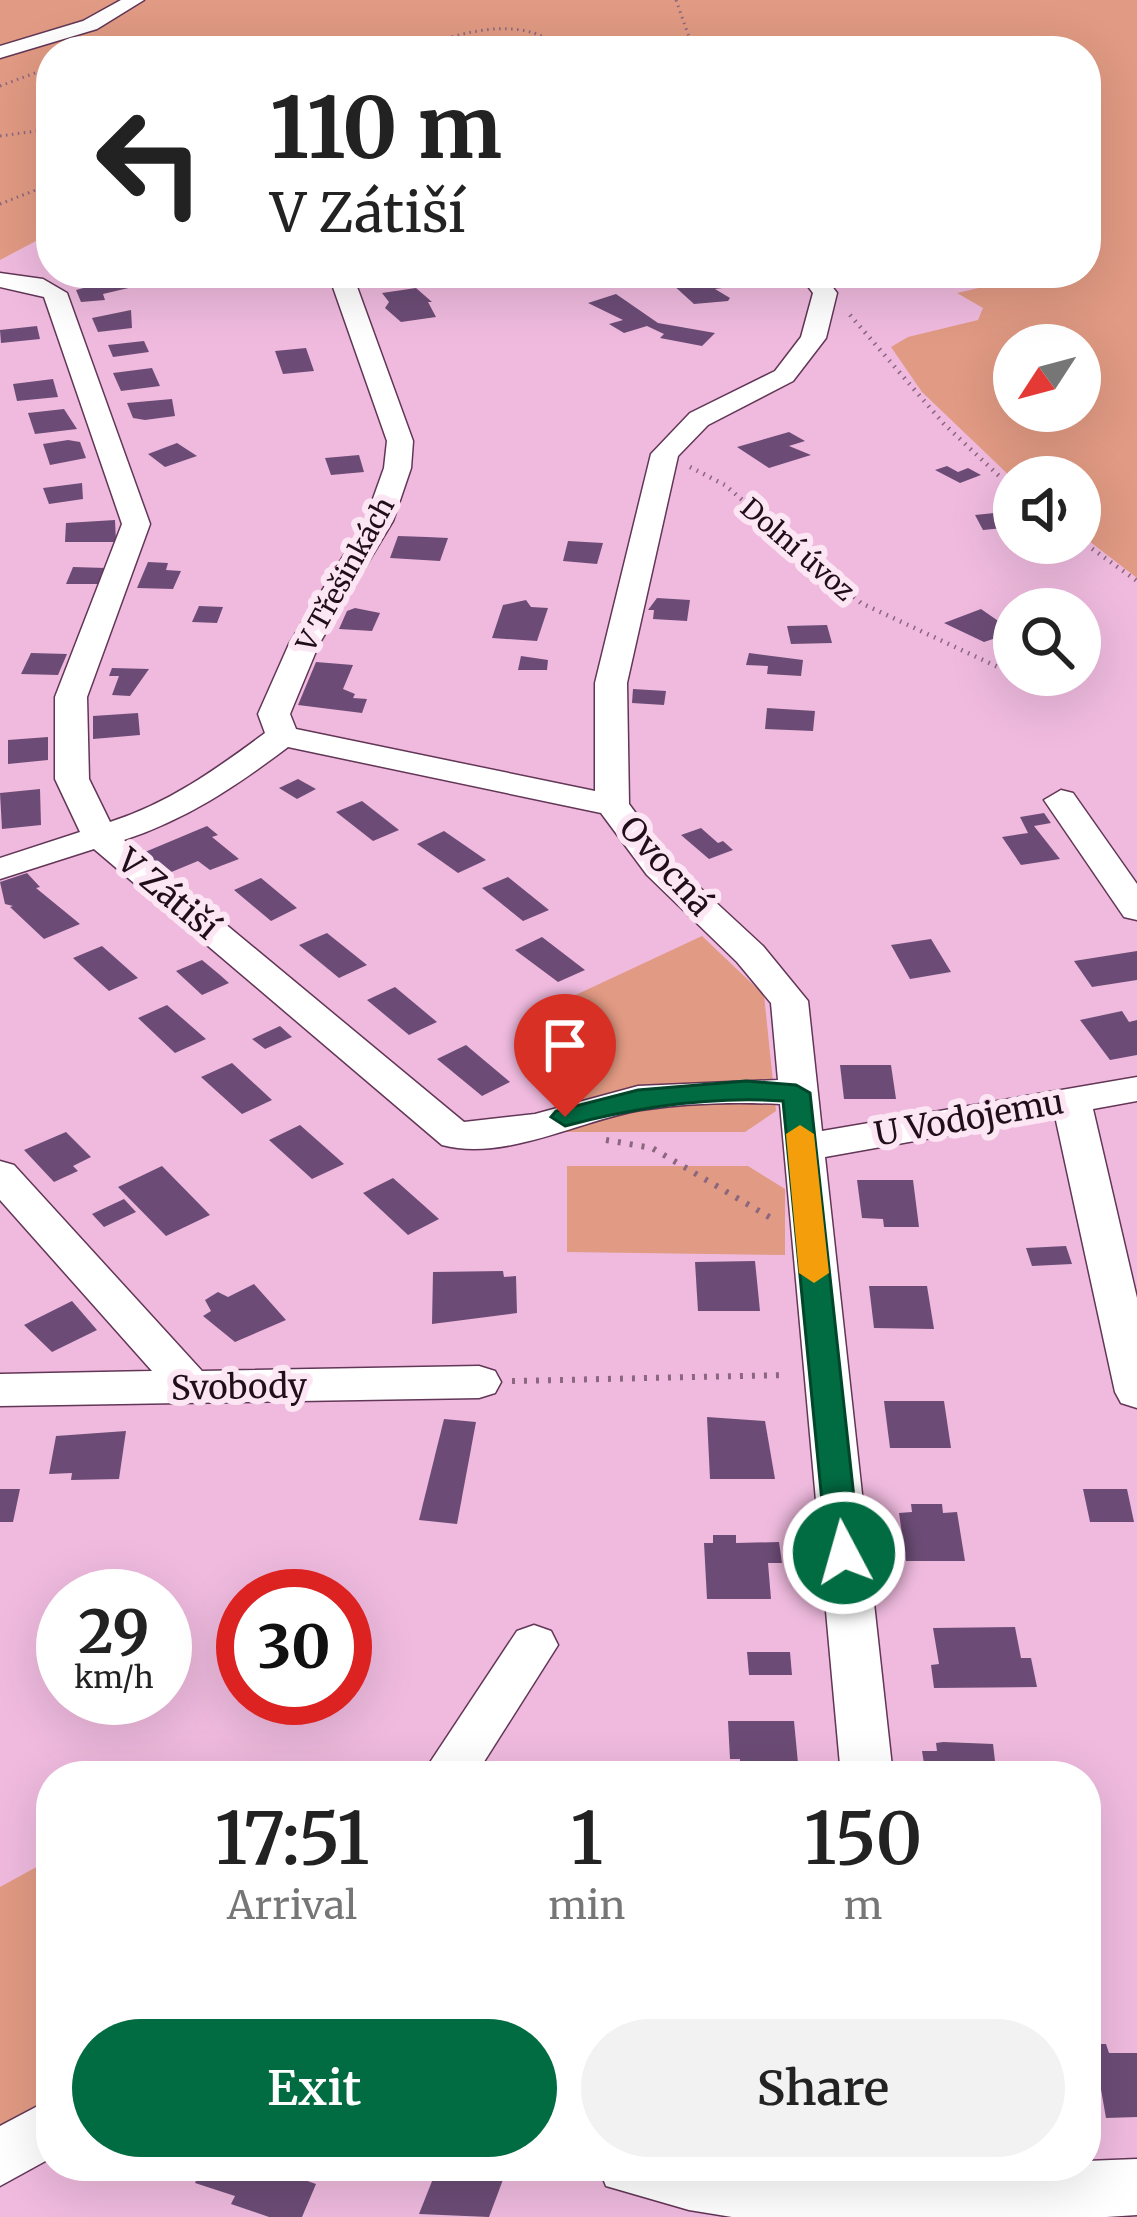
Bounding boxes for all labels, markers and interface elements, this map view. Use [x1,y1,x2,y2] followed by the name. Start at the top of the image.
[270,75,502,181] text: 110 m
[72,84,228,240] icon: left
[270,179,465,247] text: V Zátiší
[993,324,1101,432] north arrow
[993,324,1101,696] map controls
[993,456,1101,564] button: sound
[734,490,862,608] street label: Dolní úvoz
[288,491,401,658] street label: V Třešinkách
[993,588,1101,696] button: search
[611,808,721,924] street label: Ovocná
[108,839,228,949] street label: V Zátiší
[514,994,616,1117] pin
[532,1012,598,1078] icon: arrive
[871,1081,1067,1155] street label: U Vodojemu
[171,1365,308,1409] street label: Svobody
[781,1490,907,1616] position arrow
[216,1569,372,1725] speed limit sign: 30
[78,1594,150,1669] text: 29
[74,1658,154,1696] text: km/h
[215,1793,370,1884] text: 17:51
[570,1793,603,1884] text: 1
[804,1793,922,1884] text: 150
[227,1881,357,1930] text: Arrival
[548,1881,625,1930] text: min
[844,1881,882,1930] text: m
[72,2019,557,2157] button: Exit
[581,2019,1065,2157] button: Share

